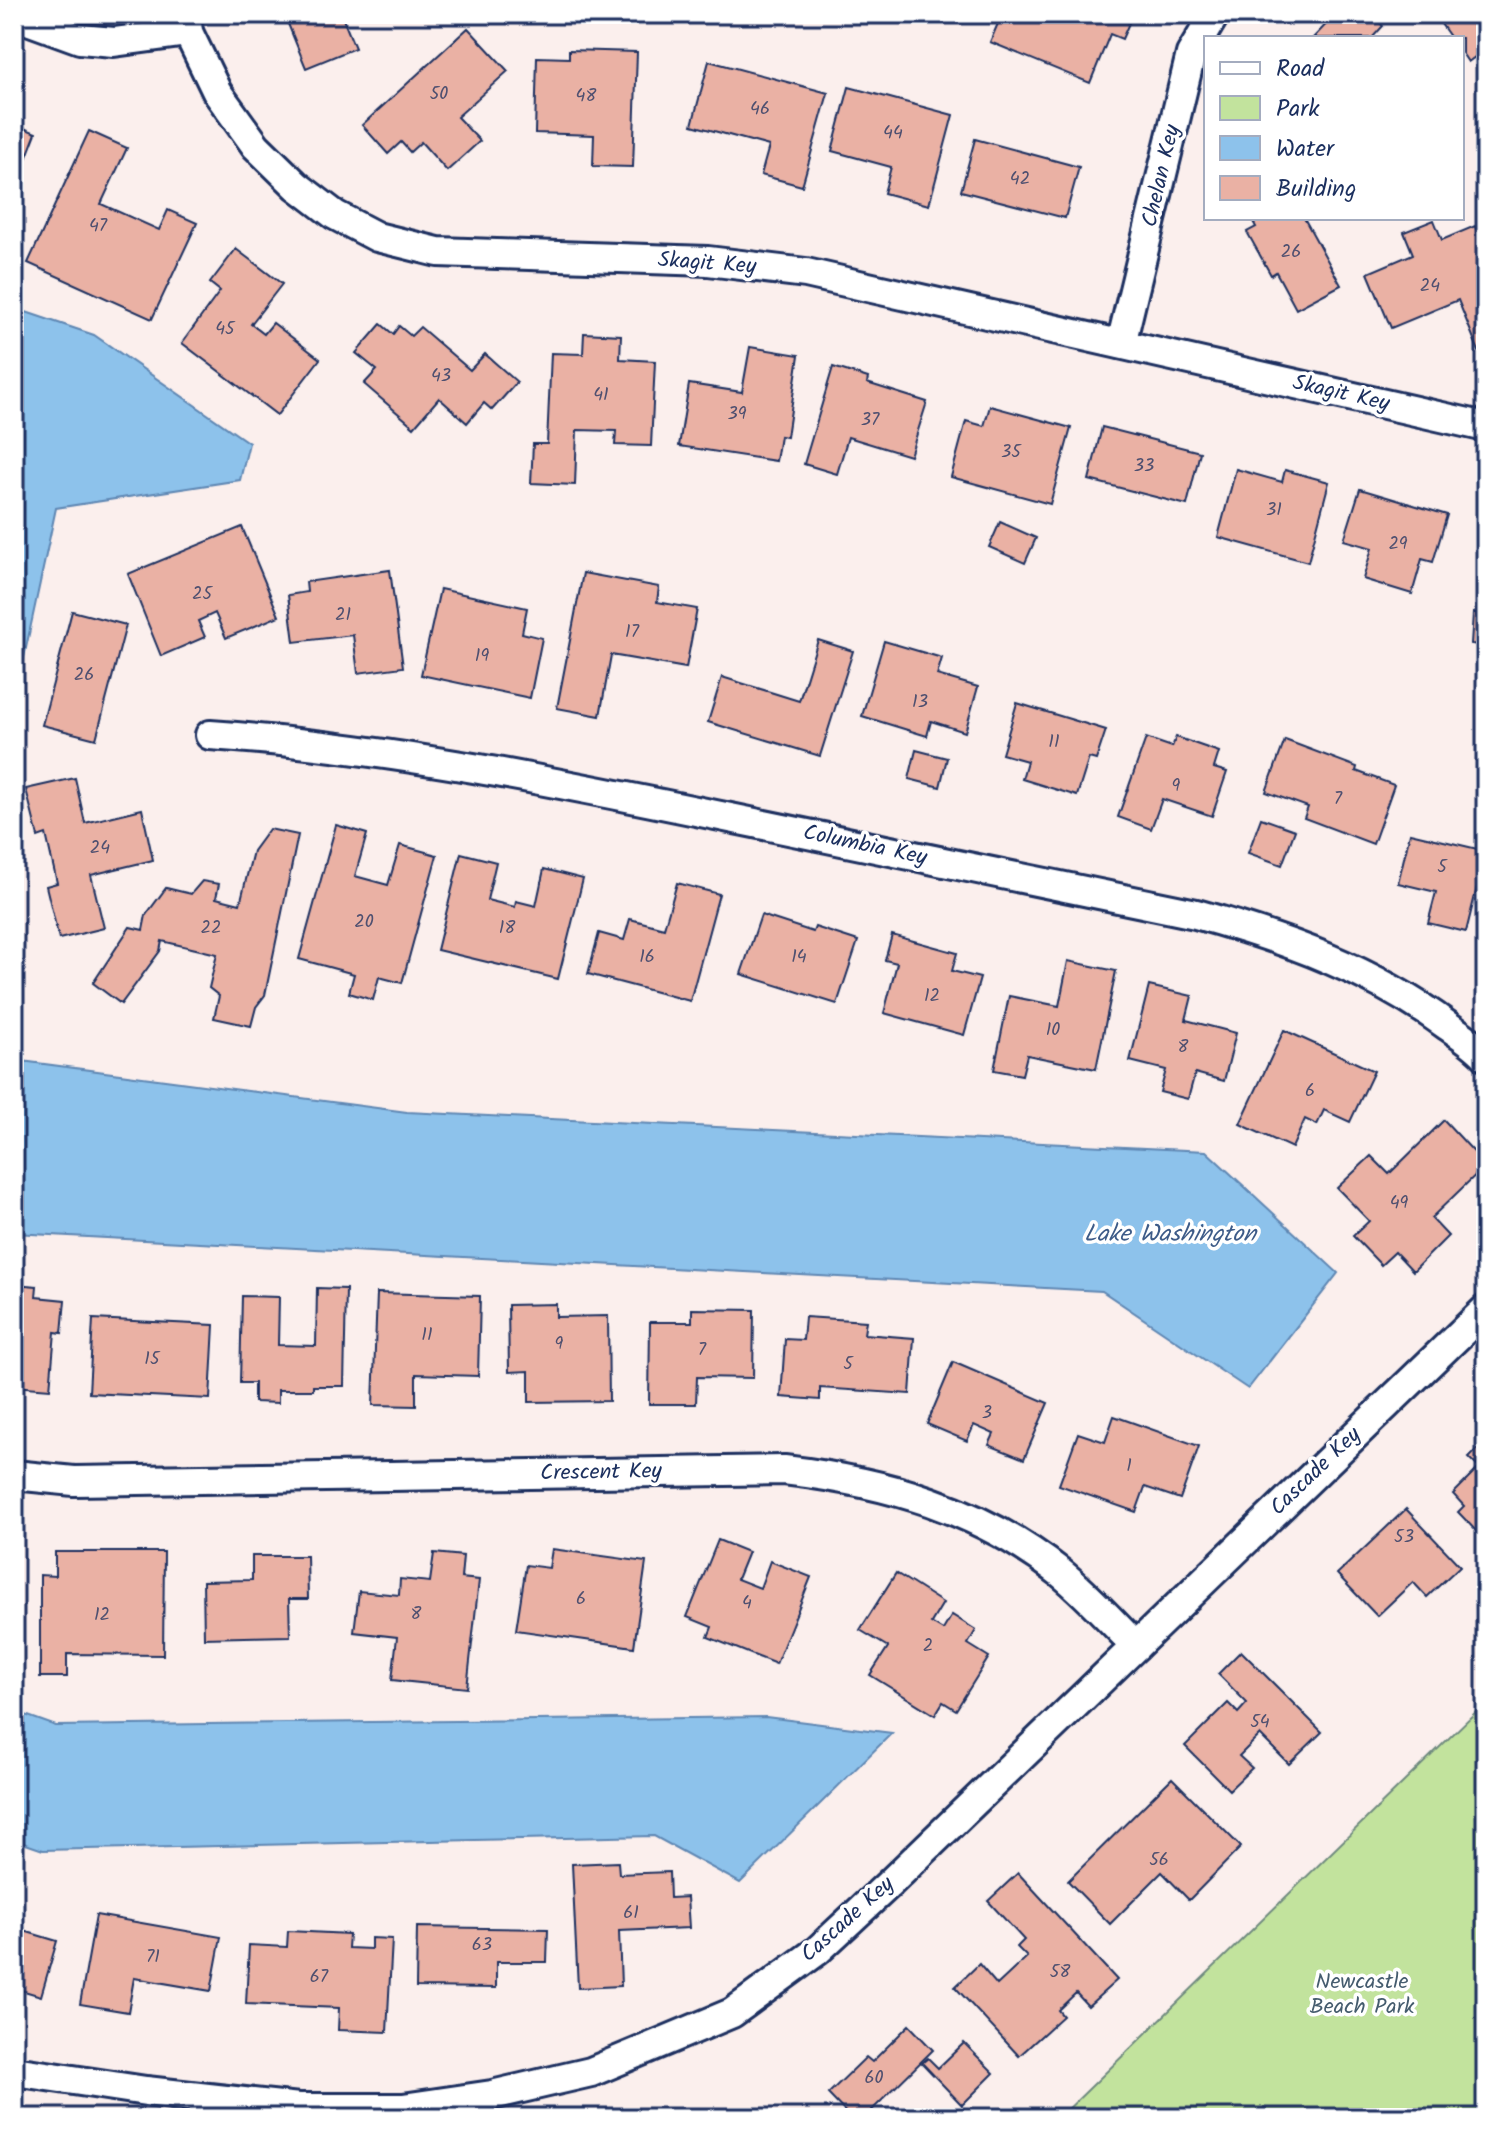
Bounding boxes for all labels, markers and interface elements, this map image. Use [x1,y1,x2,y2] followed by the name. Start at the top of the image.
[1204,36,1464,220] legend
[1276,50,1325,89] text: Road
[430,80,448,109] house number: 50
[576,82,597,111] house number: 48
[1276,90,1320,129] text: Park
[750,95,770,124] house number: 46
[883,119,903,148] house number: 44
[1133,121,1191,231] street label: Chelan Key
[1276,130,1336,169] text: Water
[1010,165,1030,194] house number: 42
[1276,170,1356,209] text: Building
[89,212,108,241] house number: 47
[1281,238,1301,267] house number: 26
[657,243,758,285] street label: Skagit Key
[1420,272,1440,301] house number: 24
[215,315,236,344] house number: 45
[431,362,451,391] house number: 43
[1289,366,1394,422] street label: Skagit Key
[593,381,609,410] house number: 41
[727,400,747,429] house number: 39
[861,406,880,435] house number: 37
[1001,438,1022,467] house number: 35
[1134,452,1154,481] house number: 33
[1266,496,1282,525] house number: 31
[1388,530,1408,559] house number: 29
[192,580,213,609] house number: 25
[335,601,351,630] house number: 21
[625,618,640,647] house number: 17
[475,642,489,671] house number: 19
[74,661,94,690] house number: 26
[912,688,928,717] house number: 13
[1048,728,1060,757] house number: 11
[1172,772,1181,801] house number: 9
[1334,785,1343,814] house number: 7
[800,816,931,876] street label: Columbia Key
[90,834,110,863] house number: 24
[1437,853,1448,882] house number: 5
[354,908,374,937] house number: 20
[201,914,221,943] house number: 22
[499,914,515,943] house number: 18
[639,943,655,972] house number: 16
[791,943,807,972] house number: 14
[924,982,940,1011] house number: 12
[1046,1016,1060,1045] house number: 10
[1178,1033,1189,1062] house number: 8
[1305,1077,1315,1106] house number: 6
[1390,1189,1409,1218] house number: 49
[1084,1215,1258,1254] water label: Lake Washington
[421,1321,433,1350] house number: 11
[555,1330,564,1359] house number: 9
[698,1336,707,1365] house number: 7
[144,1345,161,1374] house number: 15
[843,1350,854,1379] house number: 5
[982,1399,992,1428] house number: 3
[1262,1419,1370,1525] street label: Cascade Key
[1126,1452,1132,1481] house number: 1
[540,1454,663,1492] street label: Crescent Key
[1394,1523,1414,1552] house number: 53
[576,1585,586,1614] house number: 6
[742,1589,752,1618] house number: 4
[411,1600,422,1629] house number: 8
[94,1601,110,1630] house number: 12
[923,1632,933,1661] house number: 2
[1250,1708,1270,1737] house number: 54
[1149,1846,1169,1875] house number: 56
[793,1868,903,1972] street label: Cascade Key
[623,1899,639,1928] house number: 61
[472,1931,492,1960] house number: 63
[146,1943,160,1972] house number: 71
[1050,1958,1070,1987] house number: 58
[310,1963,329,1992] house number: 67
[1310,1965,1415,2025] park label: Newcastle Beach Park
[864,2064,884,2093] house number: 60

